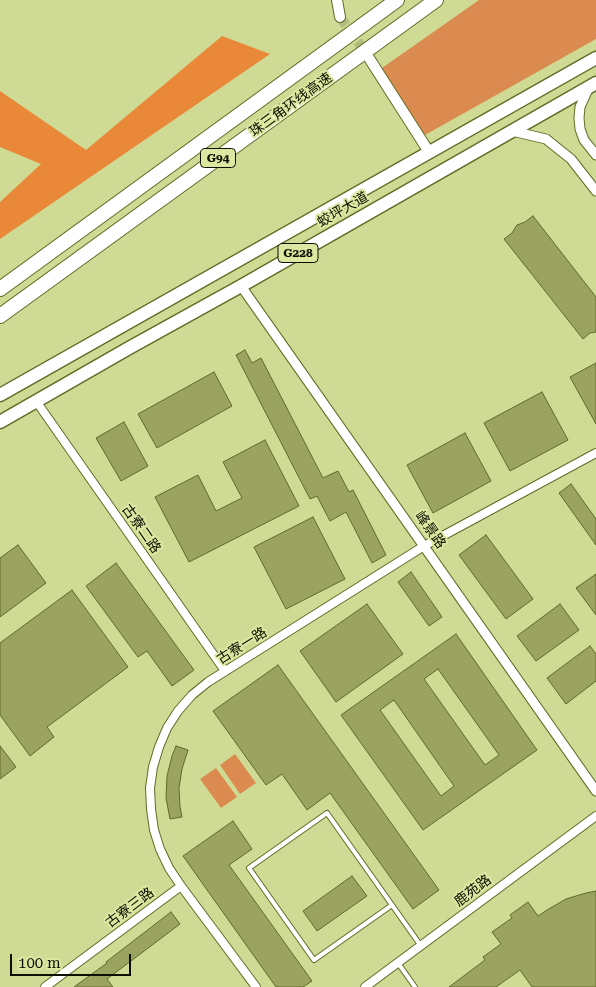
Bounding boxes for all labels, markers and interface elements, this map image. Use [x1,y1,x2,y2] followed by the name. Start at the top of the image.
[246,69,336,141] street label: 珠三角环线高速
[200,148,236,168] road number: G94
[315,189,371,231] street label: 蛟坪大道
[278,244,318,262] road number: G228
[118,501,164,557] street label: 古寮二路
[411,508,449,552] street label: 峰景路
[214,624,270,668] street label: 古寮一路
[451,872,495,910] street label: 鹿苑路
[103,884,157,932] street label: 古寮三路
[12,944,134,976] scale bar
[18,954,61,972] text: 100 m

